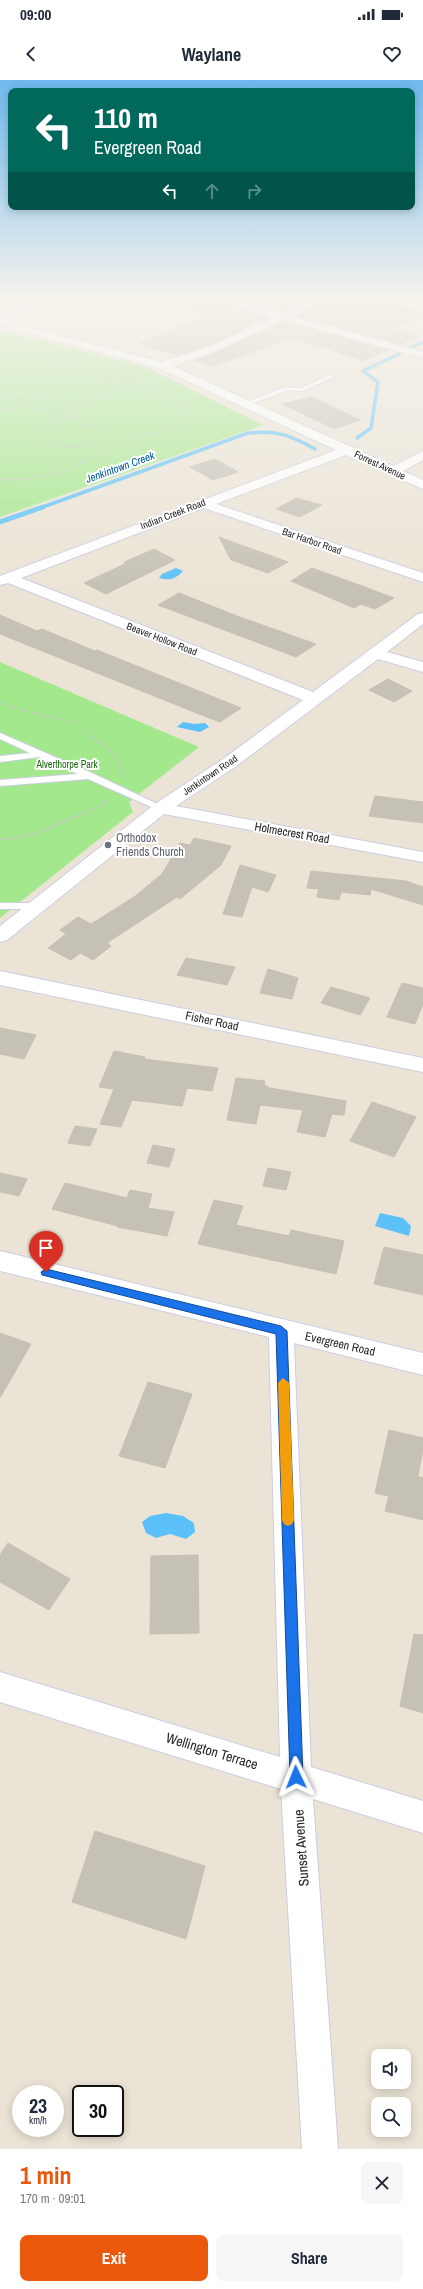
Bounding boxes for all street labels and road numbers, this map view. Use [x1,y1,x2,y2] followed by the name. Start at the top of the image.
[352,447,408,483] street label: Forrest Avenue
[139,496,207,532] street label: Indian Creek Road
[281,525,343,557] street label: Bar Harbor Road
[125,620,199,658] street label: Beaver Hollow Road
[180,752,240,798] street label: Jenkintown Road
[253,819,331,847] street label: Holmecrest Road
[184,1008,240,1034] street label: Fisher Road
[303,1328,377,1360] street label: Evergreen Road
[164,1728,260,1774] street label: Wellington Terrace
[289,1809,313,1887] street label: Sunset Avenue

